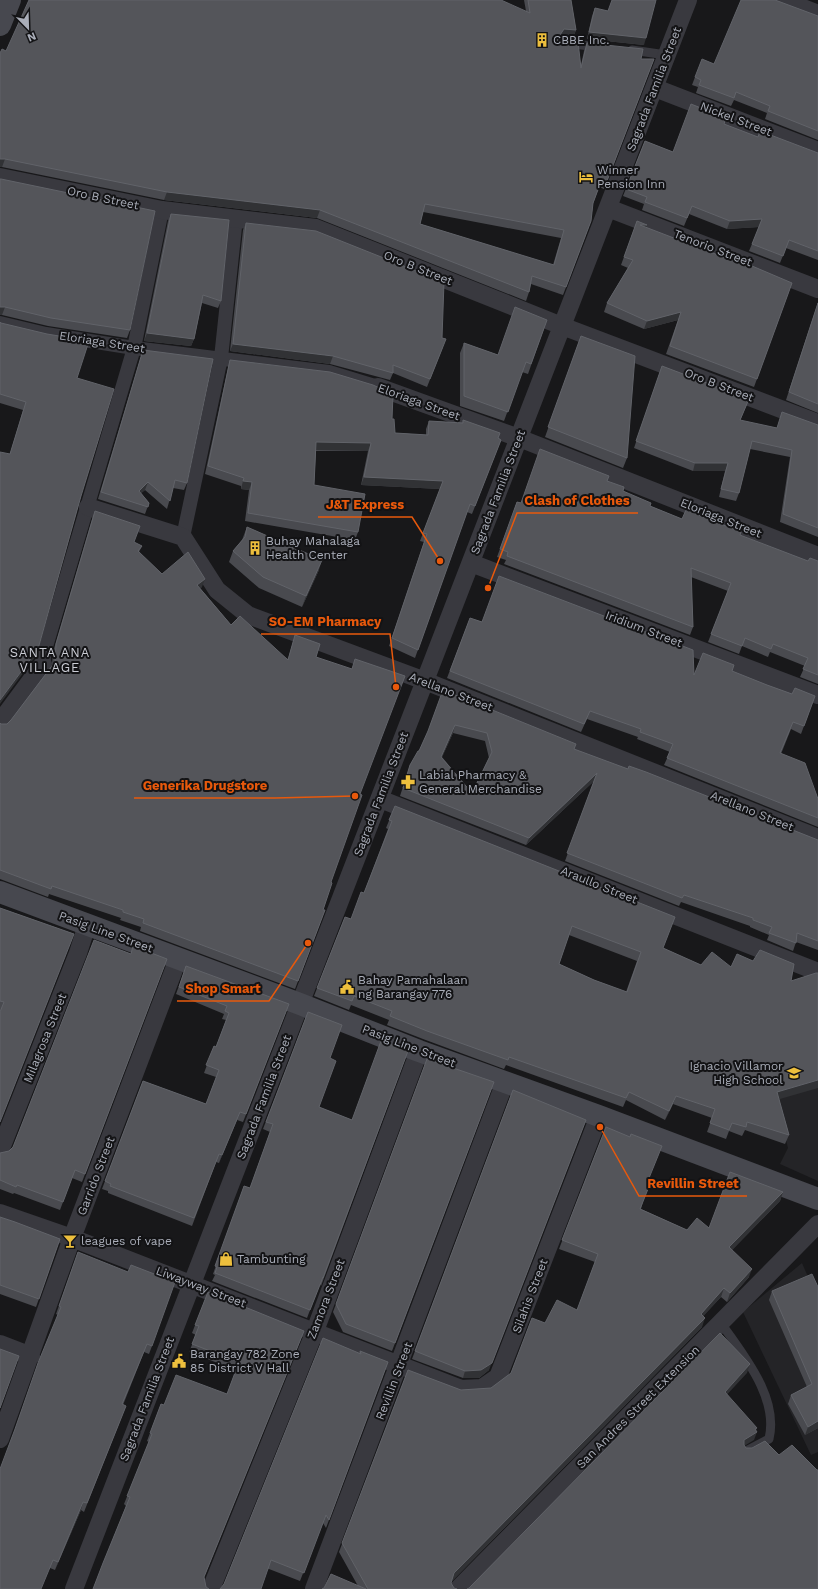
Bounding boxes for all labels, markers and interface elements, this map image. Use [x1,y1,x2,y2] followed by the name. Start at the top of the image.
[8,8,48,48] north arrow
[624,25,684,153] street label: Sagrada Familia Street
[25,29,38,44] text: N
[534,32,550,48] building icon: CBBE Inc.
[553,33,610,47] place label: CBBE Inc.
[698,99,774,139] street label: Nickel Street
[597,163,665,191] place label: Winner Pension Inn
[578,169,594,185] hotel icon: Winner Pension Inn
[66,184,140,212] street label: Oro B Street
[672,227,754,269] street label: Tenorio Street
[382,248,454,288] street label: Oro B Street
[58,328,146,356] street label: Eloriaga Street
[682,365,756,405] street label: Oro B Street
[376,381,462,423] street label: Eloriaga Street
[468,428,528,556] street label: Sagrada Familia Street
[517,488,638,513] callout: Clash of Clothes
[318,492,412,517] callout: J&T Express
[524,493,630,508] text: Clash of Clothes
[678,495,764,541] street label: Eloriaga Street
[326,497,404,512] text: J&T Express
[266,534,360,562] place label: Buhay Mahalaga Health Center
[247,540,263,556] building icon: Buhay Mahalaga Health Center
[604,608,684,650] street label: Iridium Street
[261,609,390,634] callout: SO-EM Pharmacy
[269,614,382,629] text: SO-EM Pharmacy
[10,645,90,675] district label: SANTA ANA VILLAGE
[407,670,495,714] street label: Arellano Street
[351,730,411,858] street label: Sagrada Familia Street
[419,768,542,796] place label: Labial Pharmacy & General Merchandise
[134,773,275,798] callout: Generika Drugstore
[400,774,416,790] pharmacy icon: Labial Pharmacy & General Merchandise
[143,778,268,793] text: Generika Drugstore
[708,788,796,834] street label: Arellano Street
[559,863,639,907] street label: Araullo Street
[57,908,155,956] street label: Pasig Line Street
[358,973,468,1001] place label: Bahay Pamahalaan ng Barangay 776
[177,976,269,1001] callout: Shop Smart
[339,979,355,995] public building icon: Bahay Pamahalaan ng Barangay 776
[185,981,261,996] text: Shop Smart
[21,991,69,1085] street label: Milagrosa Street
[360,1022,458,1070] street label: Pasig Line Street
[234,1033,294,1161] street label: Sagrada Familia Street
[690,1059,783,1087] place label: Ignacio Villamor High School
[786,1065,802,1081] school or university icon: Ignacio Villamor High School
[75,1135,117,1217] street label: Garrido Street
[639,1171,747,1196] callout: Revillin Street
[647,1176,739,1191] text: Revillin Street
[62,1233,78,1249] bar icon: leagues of vape
[81,1234,172,1248] place label: leagues of vape
[218,1251,234,1267] shop icon: Tambunting
[237,1252,306,1266] place label: Tambunting
[304,1257,348,1341] street label: Zamora Street
[509,1257,551,1335] street label: Silahis Street
[154,1263,248,1311] street label: Liwayway Street
[117,1335,177,1463] street label: Sagrada Familia Street
[373,1340,415,1422] street label: Revillin Street
[574,1343,702,1471] street label: San Andres Street Extension
[190,1347,300,1375] place label: Barangay 782 Zone 85 District V Hall
[171,1353,187,1369] public building icon: Barangay 782 Zone 85 District V Hall

